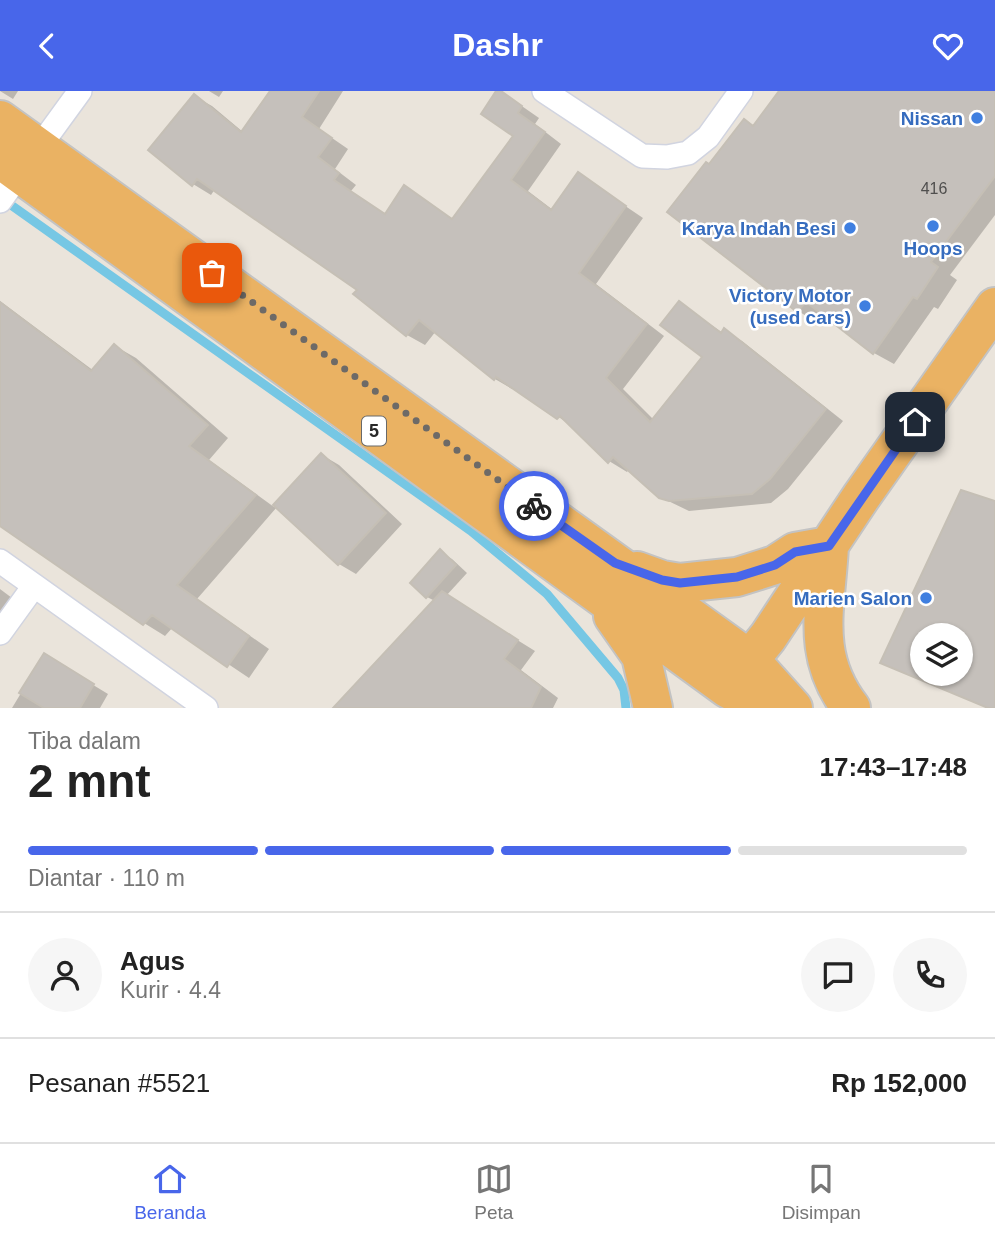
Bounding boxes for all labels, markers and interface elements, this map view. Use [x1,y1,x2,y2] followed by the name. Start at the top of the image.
[28,27,66,65] icon: back
[452,27,543,63] text: Dashr
[929,27,967,65] icon: heart
[901,108,963,129] place label: Nissan
[969,110,985,126] marker: Nissan
[921,180,947,197] house number: 416
[682,218,836,239] place label: Karya Indah Besi
[925,218,941,234] marker: Hoops
[842,220,858,236] marker: Karya Indah Besi
[903,238,963,259] place label: Hoops
[182,243,242,303] pin
[193,254,231,292] icon: bag
[729,285,852,328] place label: Victory Motor (used cars)
[857,298,873,314] marker: Victory Motor (used cars)
[885,392,945,452] pin
[896,403,934,441] icon: home
[362,417,386,445] road number: 5
[499,471,569,541] courier
[515,487,553,525] icon: bike
[794,588,912,609] place label: Marien Salon
[918,590,934,606] marker: Marien Salon
[910,623,973,686] map controls
[910,623,973,686] button: layers
[28,728,141,754] text: Tiba dalam
[820,752,967,782] text: 17:43–17:48
[28,755,151,807] text: 2 mnt
[28,865,185,891] text: Diantar · 110 m
[28,938,102,1012] button: person
[801,938,875,1012] button: chat
[893,938,967,1012] button: phone
[120,946,185,976] text: Agus
[120,977,221,1003] text: Kurir · 4.4
[28,1068,210,1098] text: Pesanan #5521
[831,1068,967,1098] text: Rp 152,000
[134,1160,206,1224] tab: Beranda
[474,1160,513,1224] tab: Peta
[782,1160,861,1224] tab: Disimpan

